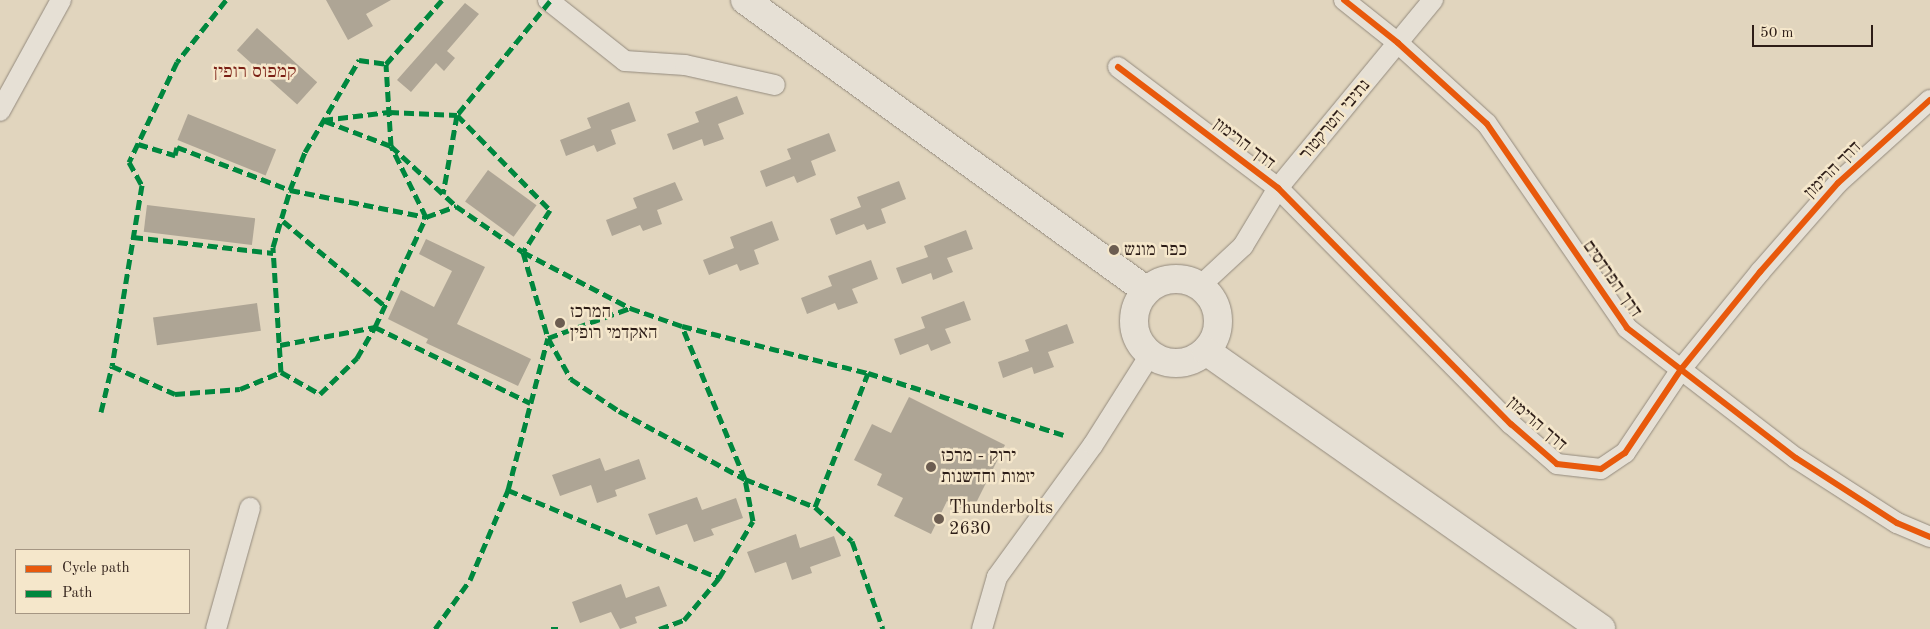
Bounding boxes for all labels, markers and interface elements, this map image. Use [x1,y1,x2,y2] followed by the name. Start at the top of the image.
[1755,15,1876,47] scale bar
[1760,26,1794,41] text: 50 m
[214,62,296,84] district label: קמפוס רופין
[1295,75,1375,165] street label: נתיבי הטרקטור
[1209,114,1279,174] street label: דרך הרימון
[1800,137,1866,203] street label: דרך הרימון
[1578,236,1646,322] street label: דרך הפרדסים
[1124,239,1187,261] place label: כפר מונש
[1108,244,1120,256] marker: כפר מונש
[570,302,657,344] place label: המרכז האקדמי רופין
[554,317,566,329] marker: המרכז האקדמי רופין
[1503,392,1571,456] street label: דרך הרימון
[941,446,1035,488] place label: ירוק - מרכז יזמות וחדשנות
[925,461,937,473] marker: ירוק - מרכז יזמות וחדשנות
[949,498,1053,540] place label: Thunderbolts 2630
[933,513,945,525] marker: Thunderbolts 2630
[15,549,190,614] legend
[62,561,130,576] text: Cycle path
[62,586,92,601] text: Path

